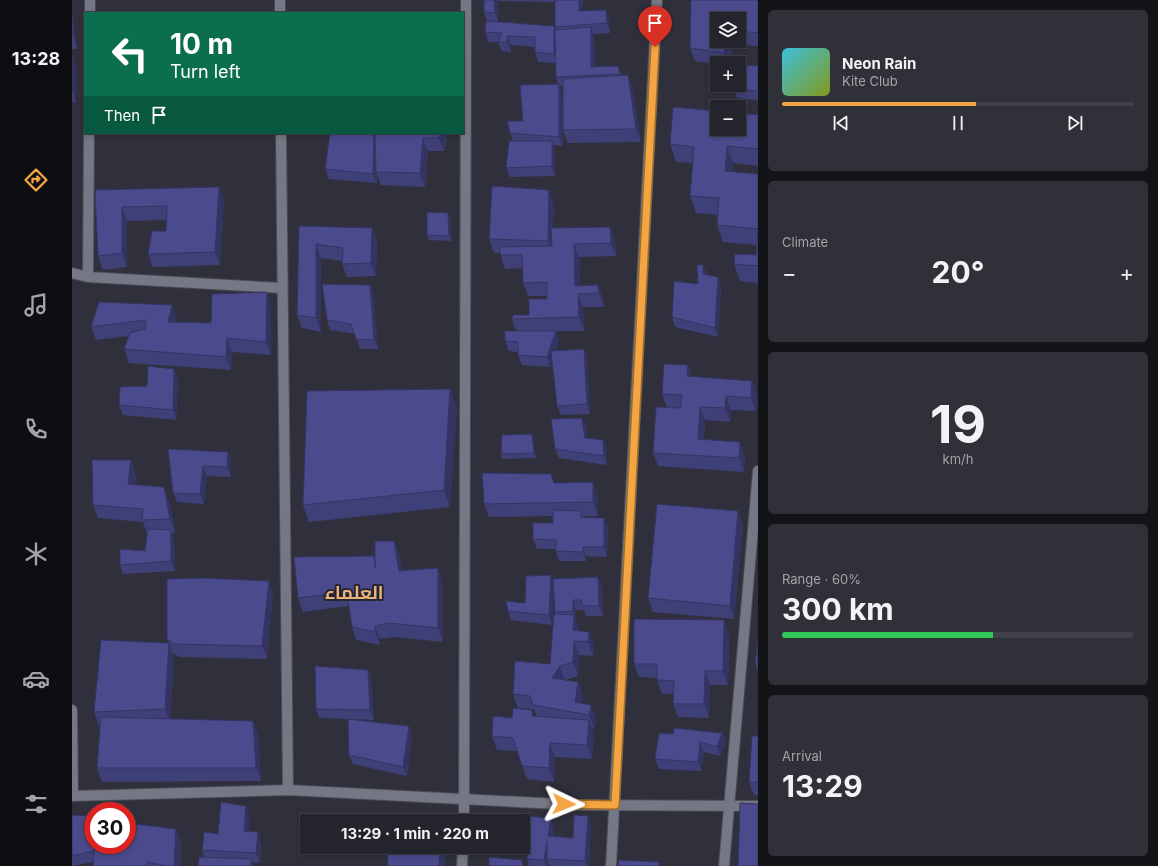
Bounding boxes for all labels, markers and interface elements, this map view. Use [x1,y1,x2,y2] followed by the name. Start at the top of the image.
[638,6,672,47] pin
[644,12,666,34] icon: arrive
[710,12,746,136] map controls
[710,12,746,48] button: layers
[170,27,233,61] text: 10 m
[104,28,156,80] icon: left
[12,48,60,69] text: 13:28
[842,54,916,73] text: Neon Rain
[710,56,746,92] button: +
[170,61,240,82] text: Turn left
[842,73,898,89] text: Kite Club
[710,100,746,136] button: −
[148,104,170,126] icon: arrive
[104,106,140,125] text: Then
[830,112,852,134] icon: previous
[947,112,969,134] icon: pause
[1064,112,1086,134] icon: next
[22,166,50,194] icon: directions
[782,234,828,250] text: Climate
[932,254,984,290] text: 20°
[782,260,797,286] text: −
[1119,260,1134,286] text: +
[22,291,50,319] icon: music
[930,393,986,456] text: 19
[22,415,50,443] icon: phone
[943,451,973,467] text: km/h
[22,540,50,568] icon: climate
[782,571,861,587] text: Range · 60%
[325,582,383,603] district label: العلماء
[782,591,894,627] text: 300 km
[22,665,50,693] icon: car
[782,748,822,764] text: Arrival
[782,768,863,804] text: 13:29
[543,783,585,825] position arrow
[22,790,50,818] icon: filters
[84,802,136,854] speed limit sign: 30
[341,824,489,843] text: 13:29 · 1 min · 220 m

